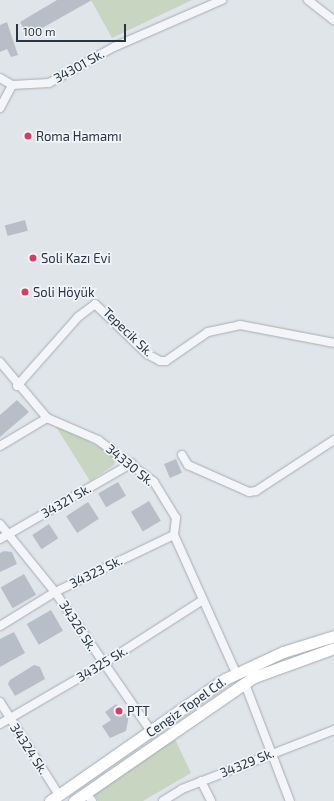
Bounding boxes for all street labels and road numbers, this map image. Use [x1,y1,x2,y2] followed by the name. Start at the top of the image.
[51,46,107,86] street label: 34301 Sk.
[100,304,156,360] street label: Tepecik Sk.
[103,441,157,489] street label: 34330 Sk.
[38,481,94,521] street label: 34321 Sk.
[67,553,125,591] street label: 34323 Sk.
[56,598,100,654] street label: 34326 Sk.
[74,643,130,685] street label: 34325 Sk.
[143,673,229,741] street label: Cengiz Topel Cd.
[7,721,51,777] street label: 34324 Sk.
[218,745,276,781] street label: 34329 Sk.

